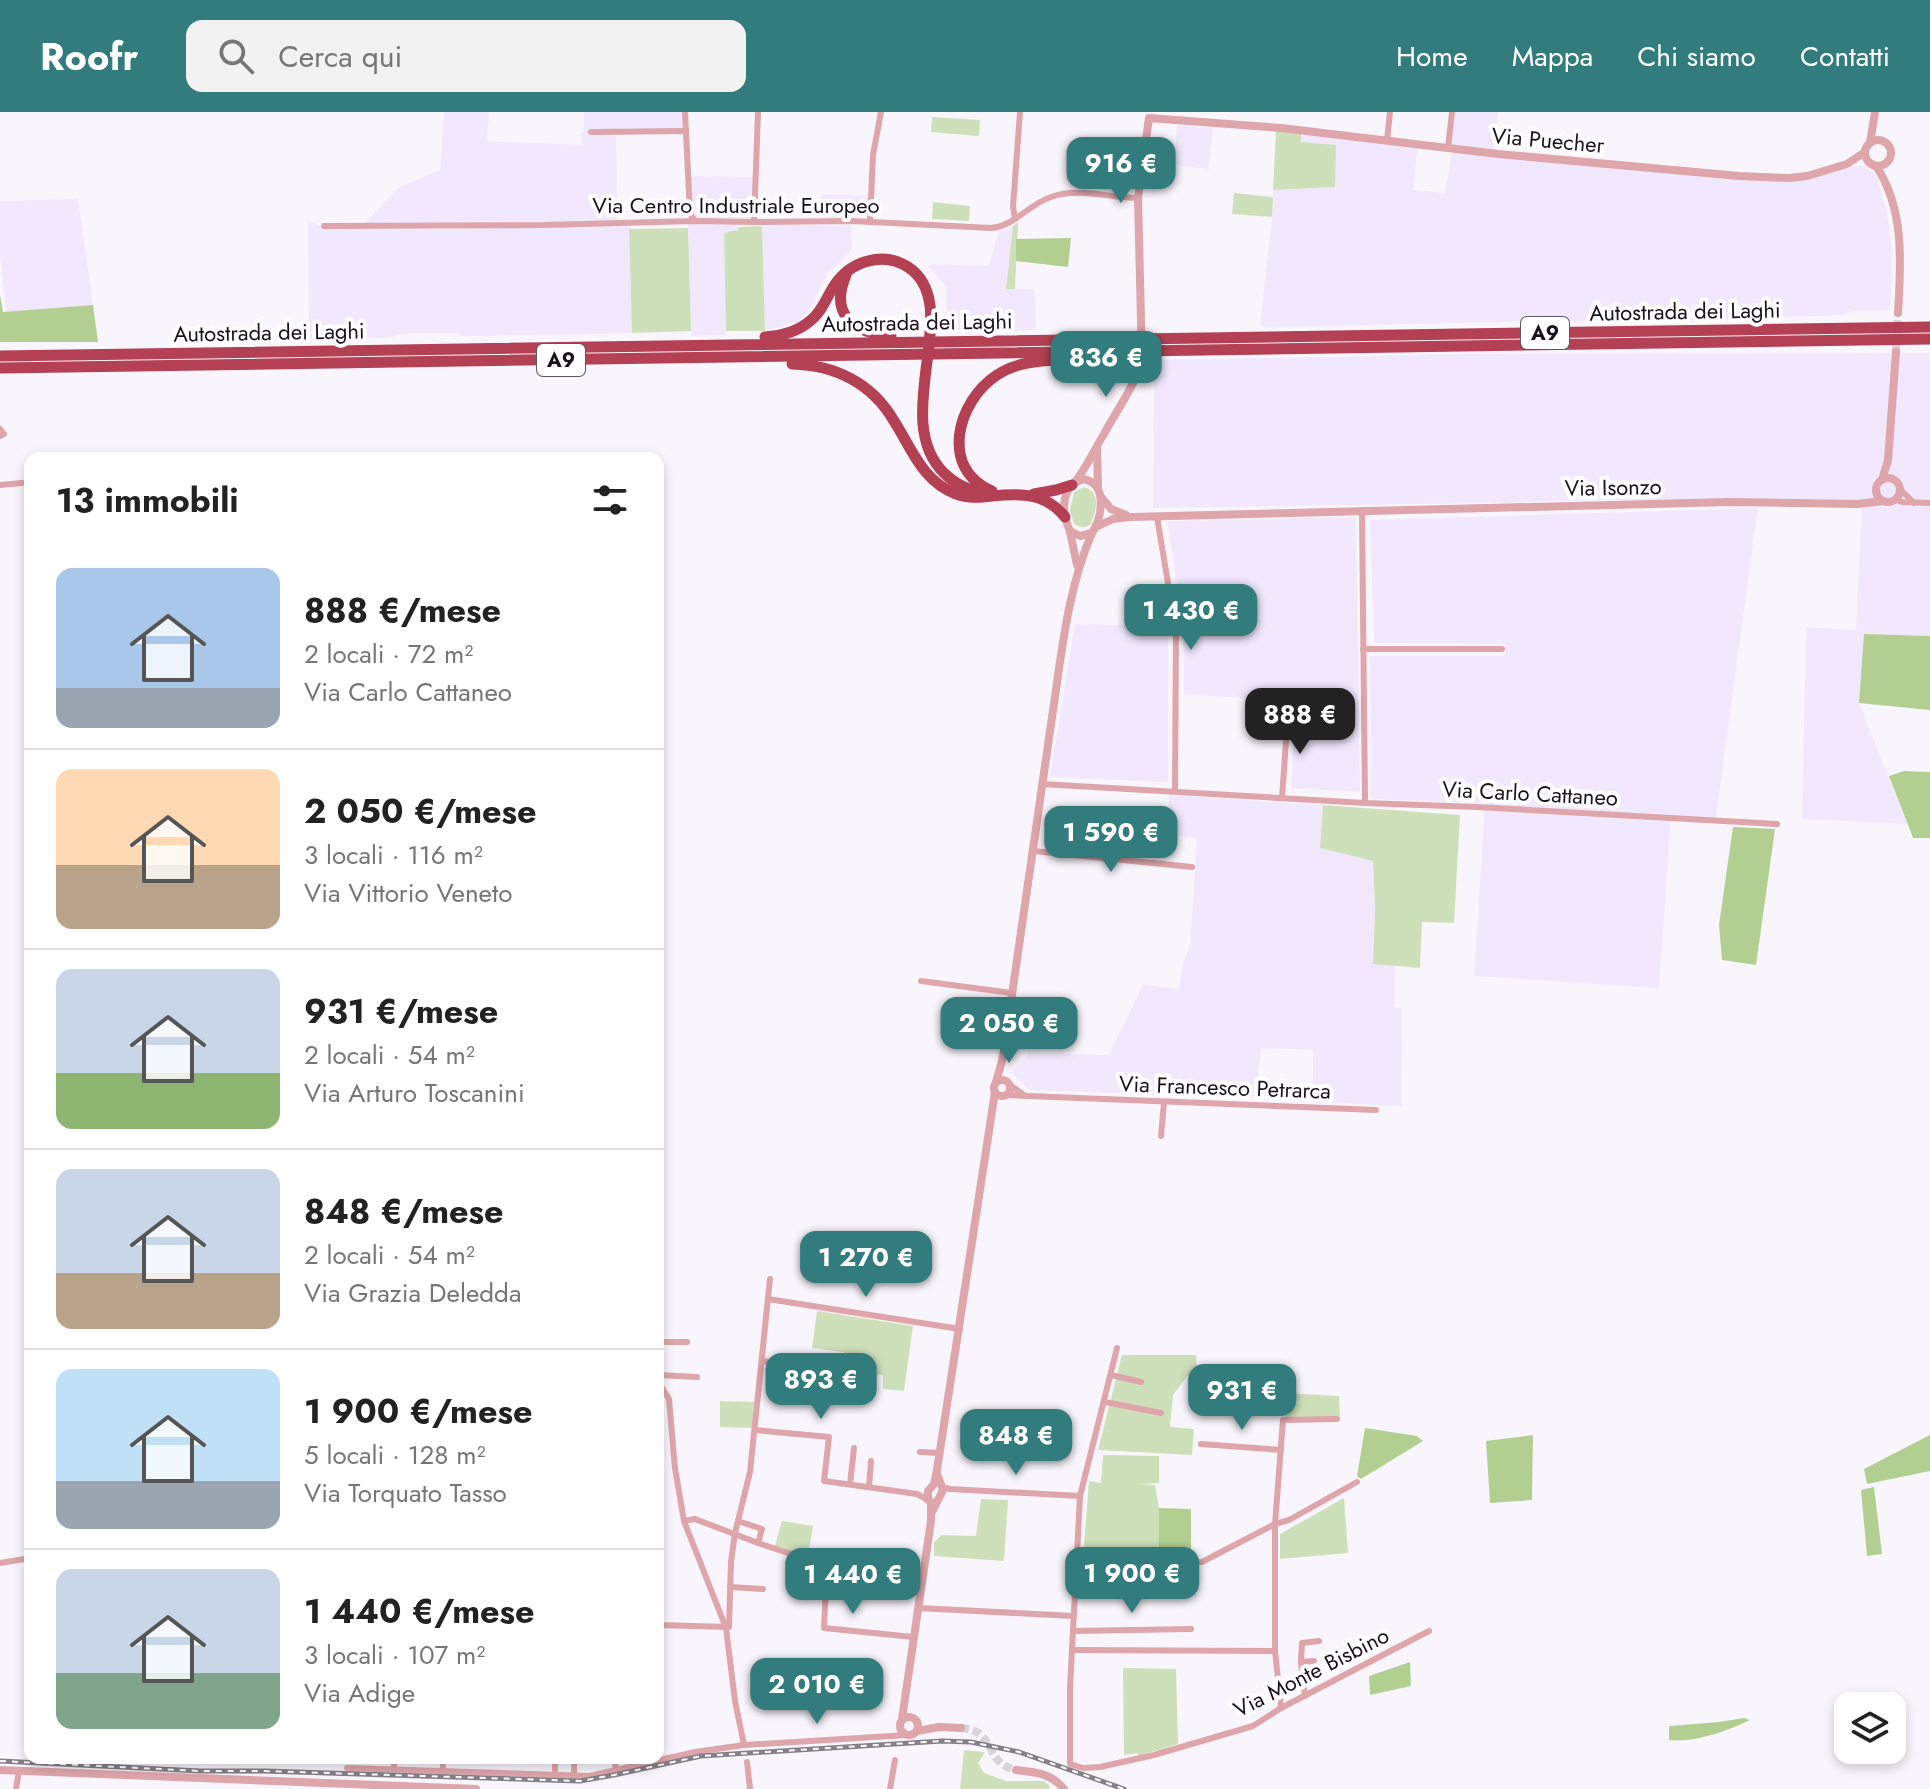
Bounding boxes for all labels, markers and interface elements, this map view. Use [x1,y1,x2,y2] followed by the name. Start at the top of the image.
[186,20,746,92] search box
[40,29,138,84] text: Roofr
[214,34,258,78] icon: search
[278,35,402,78] text: Cerca qui
[1396,36,1468,77] text: Home
[1512,36,1593,77] text: Mappa
[1637,36,1756,77] text: Chi siamo
[1800,36,1890,77] text: Contatti
[1490,119,1606,161] street label: Via Puecher
[1065,137,1177,205] pin: 916 €
[1085,144,1157,182] text: 916 €
[592,189,880,221] street label: Via Centro Industriale Europeo
[1589,293,1781,329] street label: Autostrada dei Laghi
[821,304,1013,340] street label: Autostrada dei Laghi
[173,314,365,350] street label: Autostrada dei Laghi
[1521,317,1569,349] road number: A9
[1050,331,1162,399] pin: 836 €
[1069,338,1143,376] text: 836 €
[537,344,585,376] road number: A9
[1564,470,1662,504] street label: Via Isonzo
[56,476,239,525] text: 13 immobili
[588,478,632,522] icon: filters
[1117,584,1265,652] pin: 1 430 €
[304,586,501,635] text: 888 €/mese
[1142,591,1240,629] text: 1 430 €
[120,600,216,696] icon: home
[304,635,473,673] text: 2 locali · 72 m²
[304,673,512,711] text: Via Carlo Cattaneo
[1244,688,1356,756] pin: 888 €
[1263,695,1337,733] text: 888 €
[1441,772,1619,814] street label: Via Carlo Cattaneo
[304,787,537,836] text: 2 050 €/mese
[120,801,216,897] icon: home
[1037,806,1185,874] pin: 1 590 €
[1062,813,1160,851] text: 1 590 €
[304,836,483,874] text: 3 locali · 116 m²
[304,874,512,912] text: Via Vittorio Veneto
[304,987,498,1036] text: 931 €/mese
[935,997,1083,1065] pin: 2 050 €
[120,1001,216,1097] icon: home
[959,1004,1059,1042] text: 2 050 €
[304,1036,475,1074] text: 2 locali · 54 m²
[1119,1067,1331,1107] street label: Via Francesco Petrarca
[304,1074,525,1112] text: Via Arturo Toscanini
[304,1187,503,1236] text: 848 €/mese
[120,1201,216,1297] icon: home
[792,1231,940,1299] pin: 1 270 €
[304,1236,475,1274] text: 2 locali · 54 m²
[818,1238,914,1276] text: 1 270 €
[304,1274,521,1312] text: Via Grazia Deledda
[765,1353,877,1421] pin: 893 €
[784,1360,858,1398] text: 893 €
[1186,1364,1298,1432] pin: 931 €
[1206,1371,1278,1409] text: 931 €
[304,1387,532,1436] text: 1 900 €/mese
[120,1401,216,1497] icon: home
[960,1409,1072,1477] pin: 848 €
[978,1416,1054,1454] text: 848 €
[304,1436,485,1474] text: 5 locali · 128 m²
[304,1474,507,1512] text: Via Torquato Tasso
[1058,1547,1206,1615] pin: 1 900 €
[779,1548,927,1616] pin: 1 440 €
[1083,1554,1181,1592] text: 1 900 €
[803,1555,903,1593] text: 1 440 €
[304,1587,535,1636] text: 1 440 €/mese
[120,1601,216,1697] icon: home
[1228,1619,1394,1725] street label: Via Monte Bisbino
[304,1636,485,1674] text: 3 locali · 107 m²
[743,1658,891,1726] pin: 2 010 €
[768,1665,866,1703] text: 2 010 €
[304,1674,415,1712] text: Via Adige
[1834,1692,1906,1764] map controls
[1834,1692,1906,1764] button: layers

